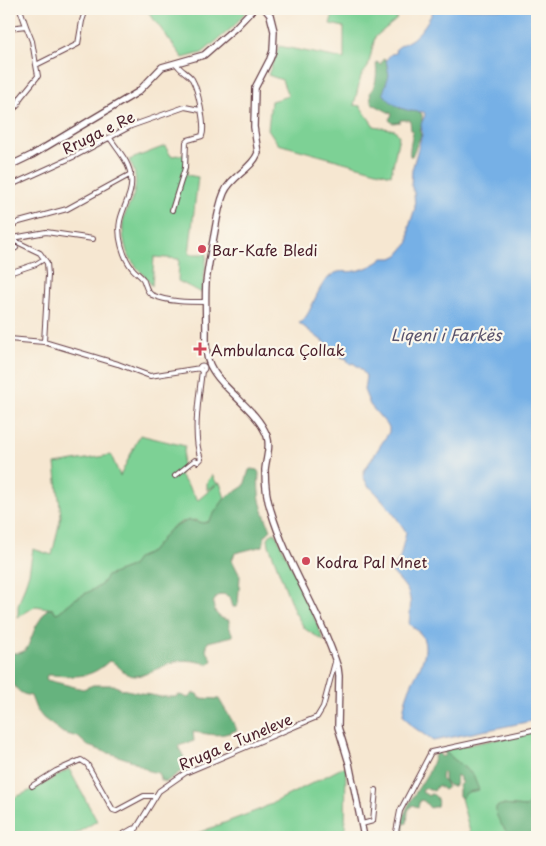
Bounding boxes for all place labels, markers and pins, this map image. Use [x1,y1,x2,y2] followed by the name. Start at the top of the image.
[212,238,318,261] place label: Bar-Kafe Bledi
[196,243,208,255] marker: Bar-Kafe Bledi
[211,338,345,361] place label: Ambulanca Çollak
[193,342,207,356] marker: Ambulanca Çollak
[316,550,428,573] place label: Kodra Pal Mnet
[300,555,312,567] marker: Kodra Pal Mnet

